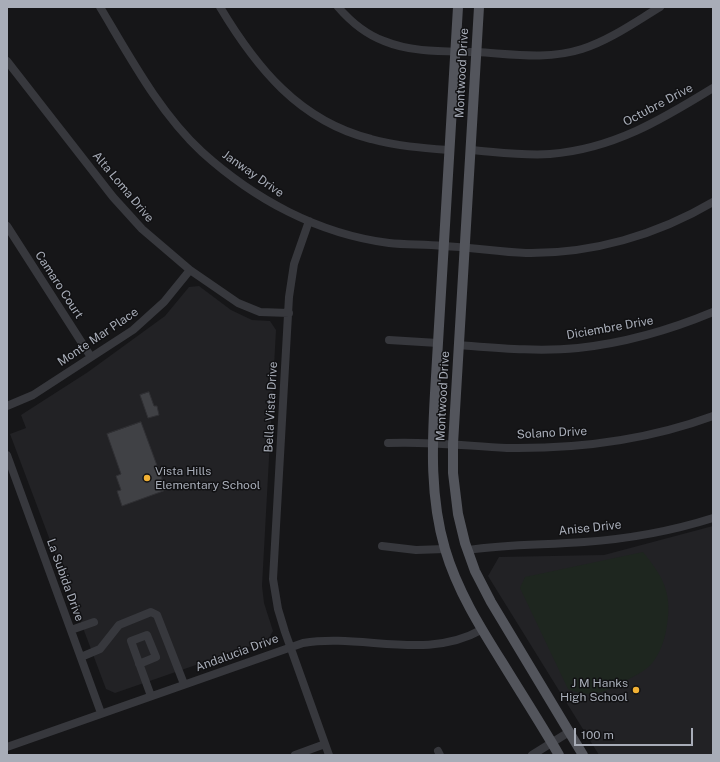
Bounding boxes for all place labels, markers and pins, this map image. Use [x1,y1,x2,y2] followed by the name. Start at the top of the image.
[155,464,260,492] place label: Vista Hills Elementary School
[142,473,152,483] marker: Vista Hills Elementary School
[560,676,628,704] place label: J M Hanks High School
[631,685,641,695] marker: J M Hanks High School

